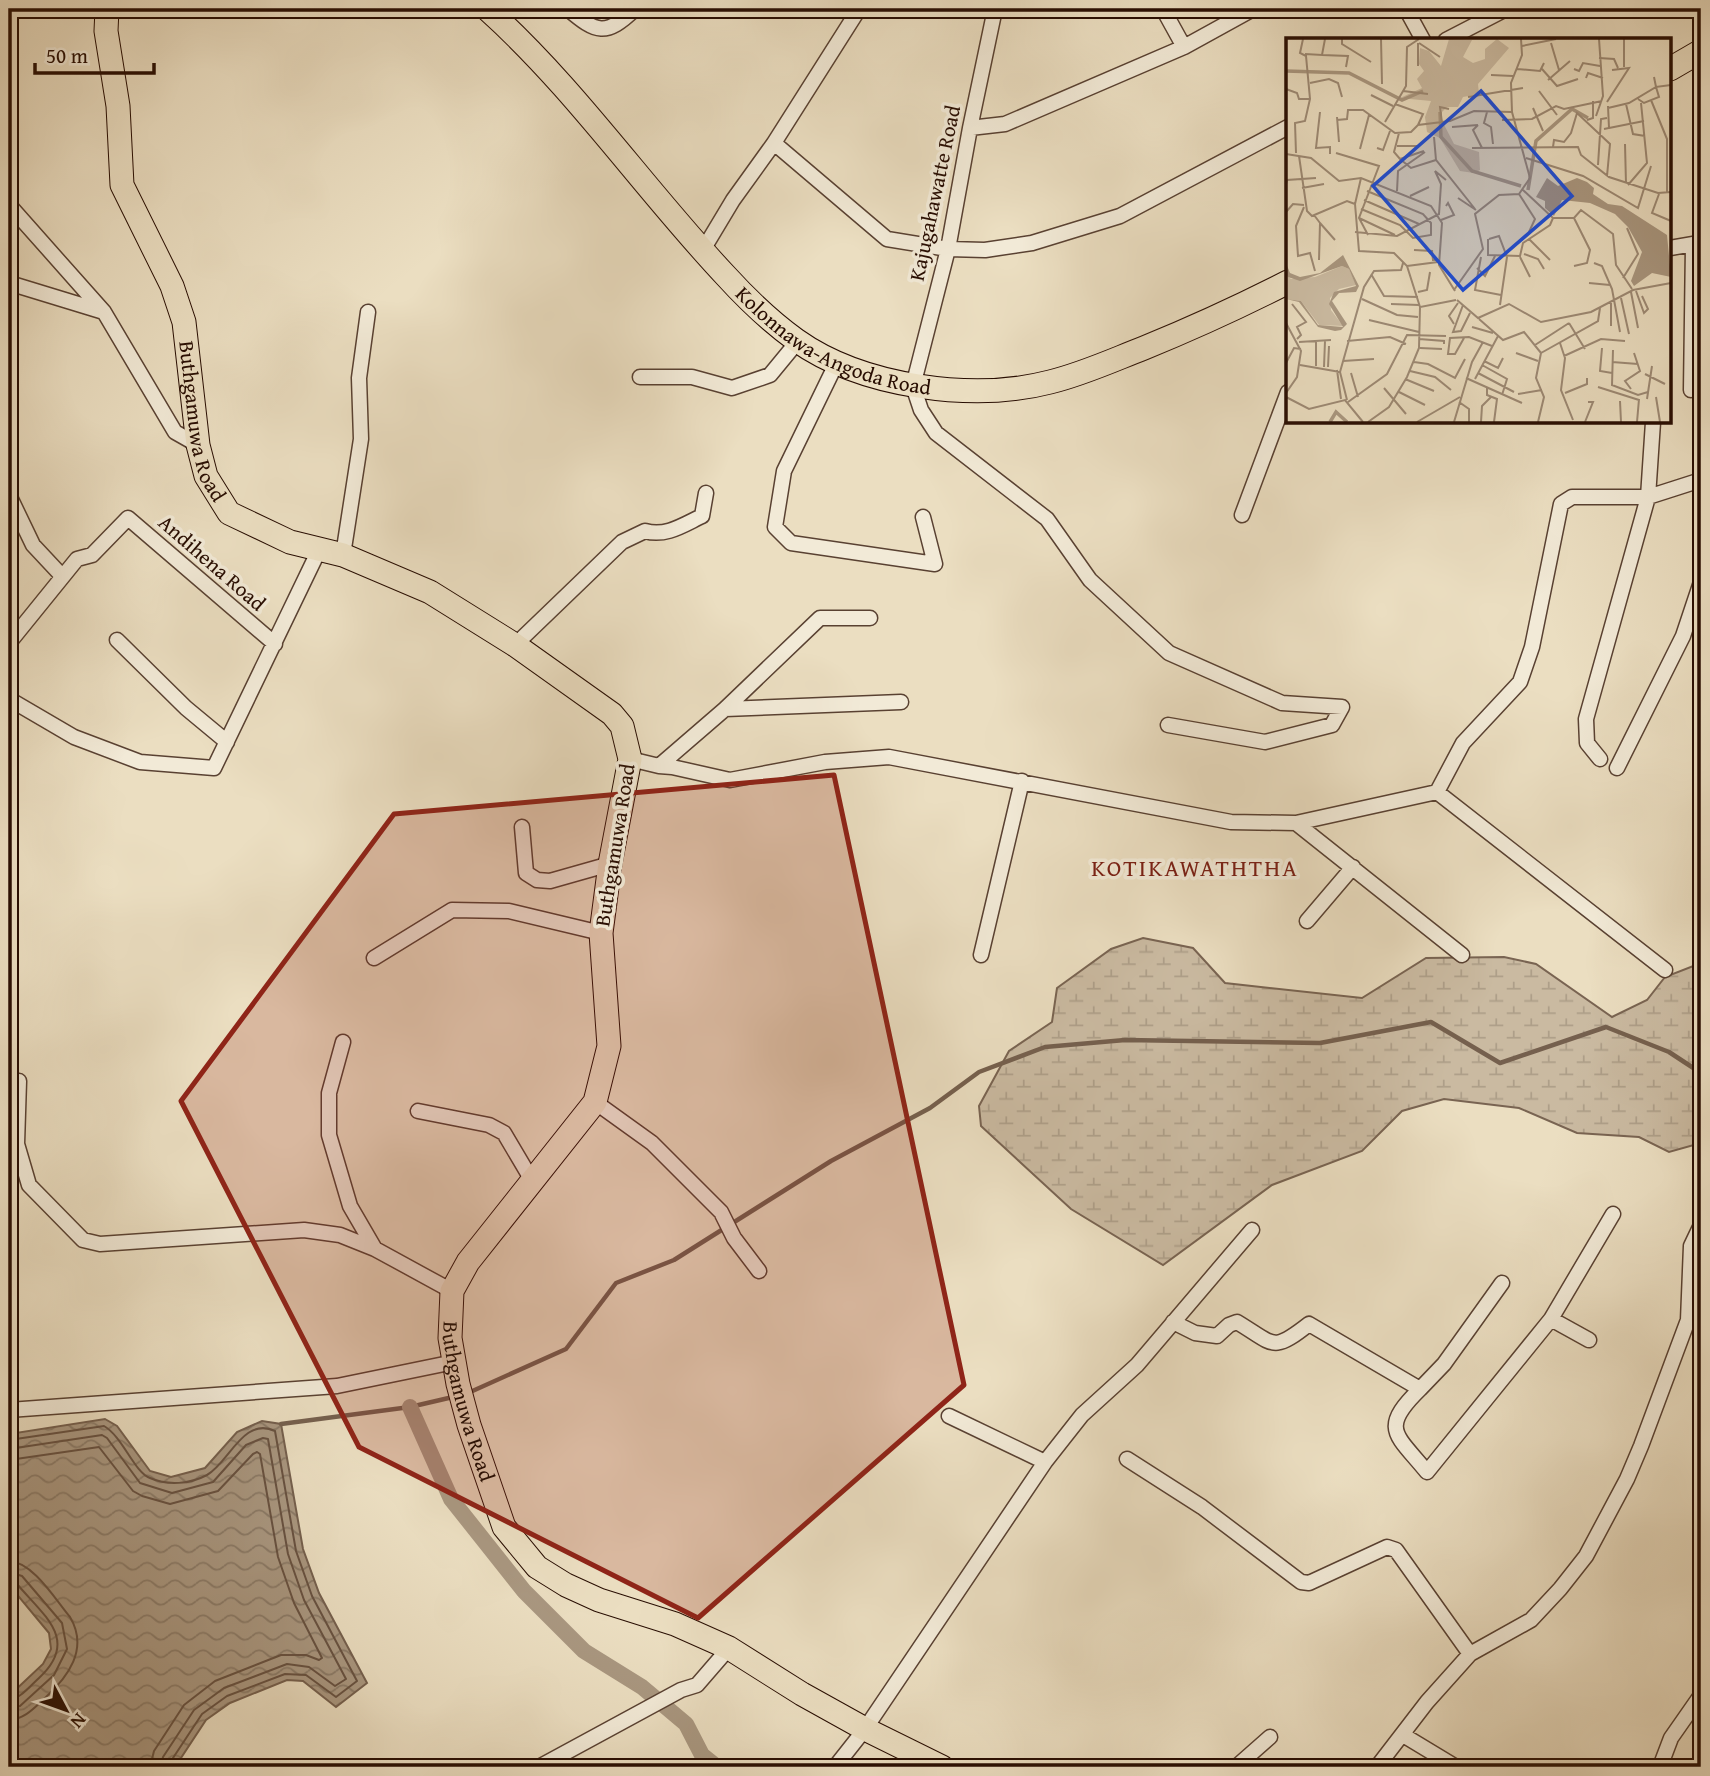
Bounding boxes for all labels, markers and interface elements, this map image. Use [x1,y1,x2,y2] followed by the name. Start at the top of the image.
[35,32,154,76] scale bar
[1286,38,1672,424] inset map
[46,40,88,71] text: 50 m
[901,101,968,284] street label: Kajugahawatte Road
[729,279,934,403] street label: Kolonnawa-Angoda Road
[171,339,235,508] street label: Buthgamuwa Road
[152,507,273,619] street label: Andihena Road
[586,761,643,929] street label: Buthgamuwa Road
[1091,850,1299,885] district label: KOTIKAWATHTHA
[434,1321,503,1486] street label: Buthgamuwa Road
[32,1674,102,1744] north arrow
[64,1707,94,1735] text: N

